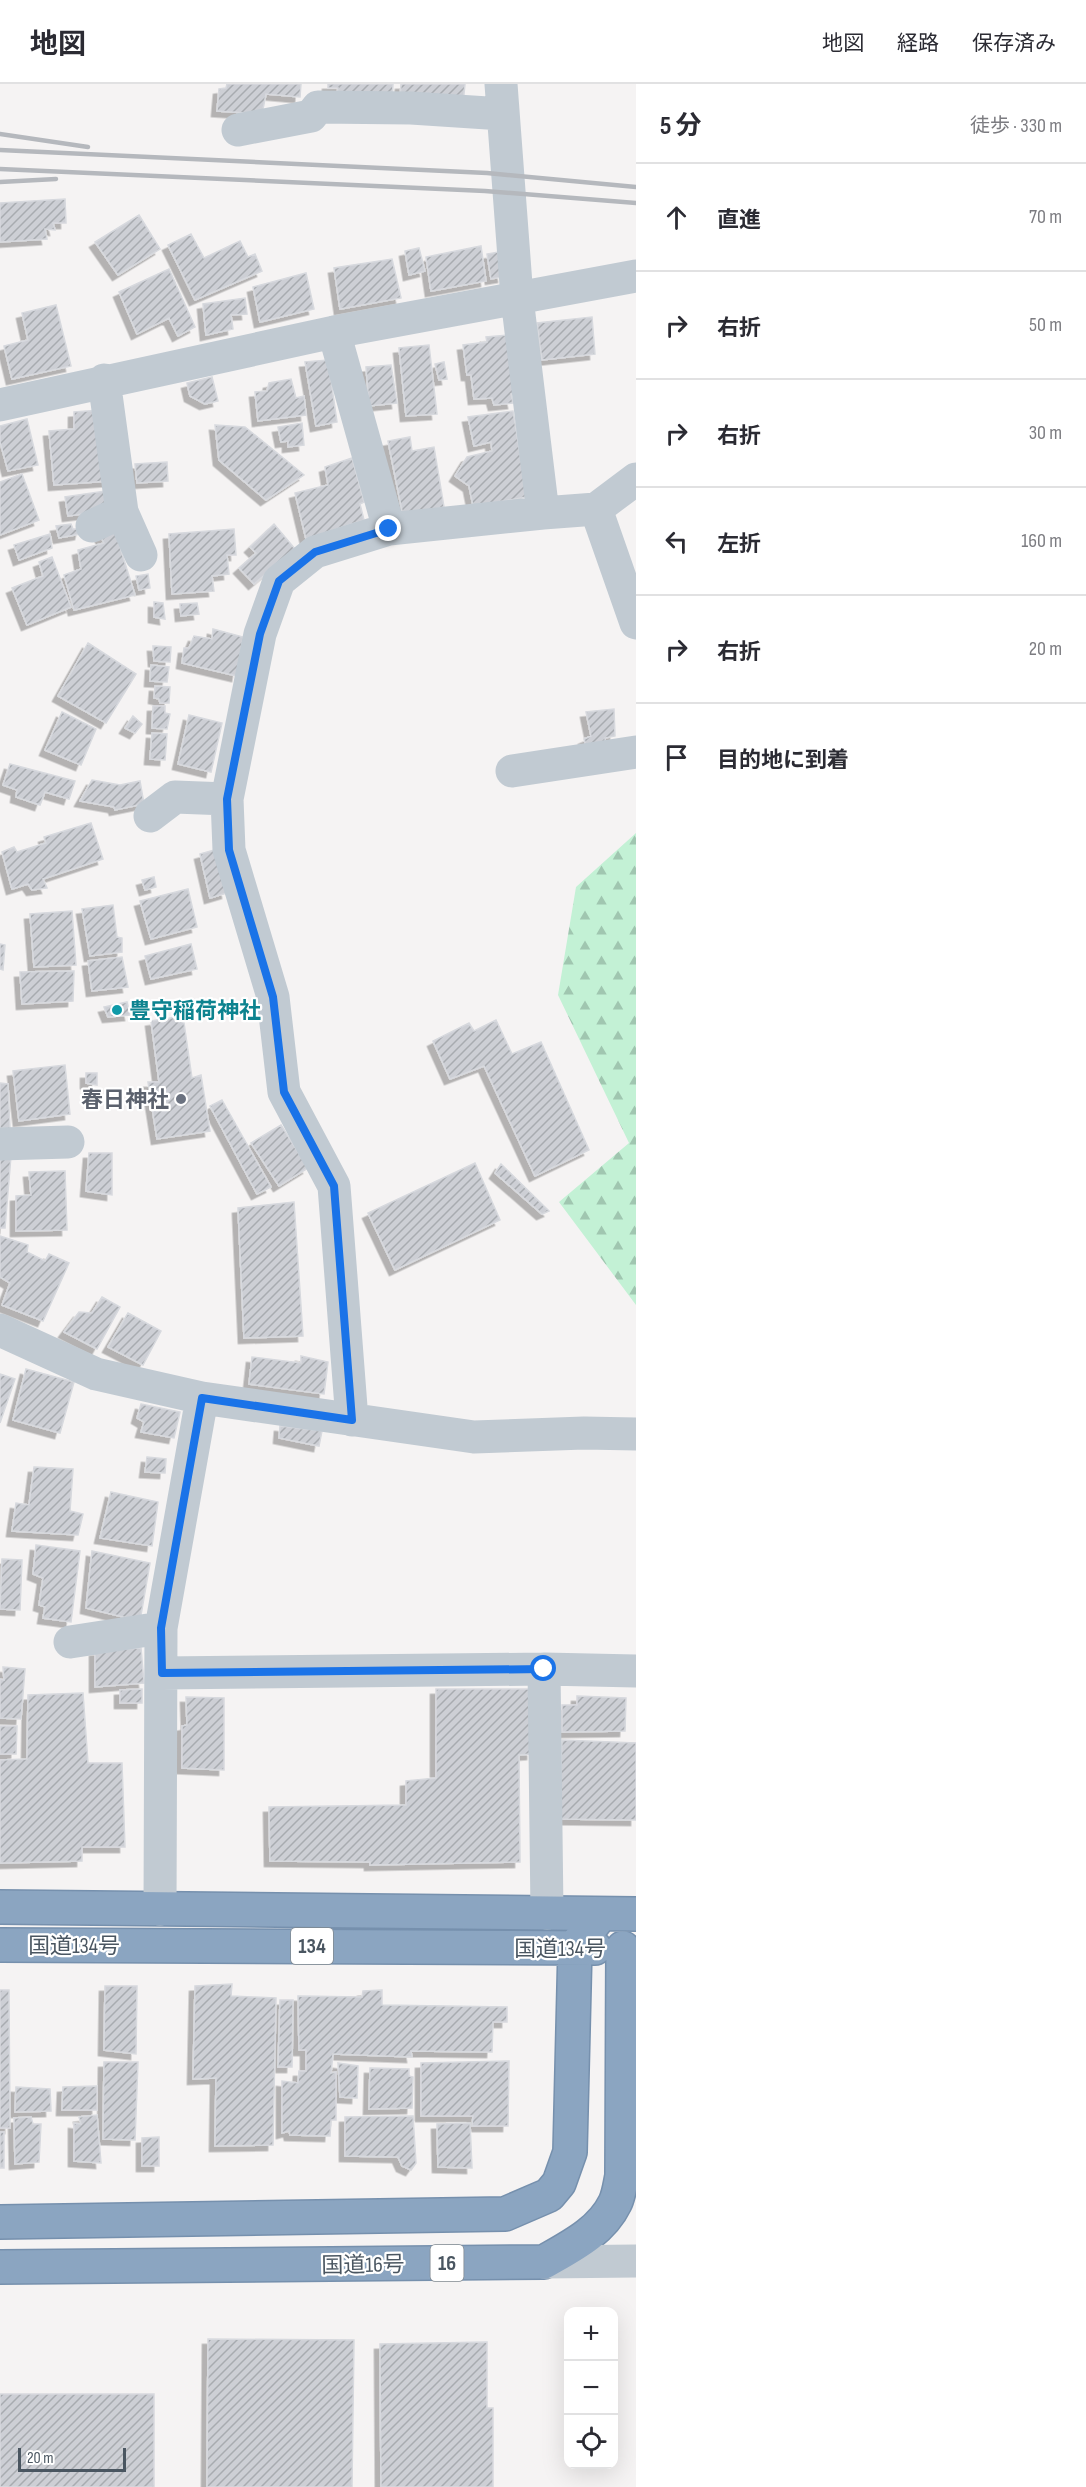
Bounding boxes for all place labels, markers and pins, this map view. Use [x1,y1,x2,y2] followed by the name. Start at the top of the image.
[129,998,261,1025] place label: 豊守稲荷神社
[110,1003,124,1017] marker: 豊守稲荷神社
[81,1087,169,1114] place label: 春日神社
[174,1092,188,1106] marker: 春日神社

